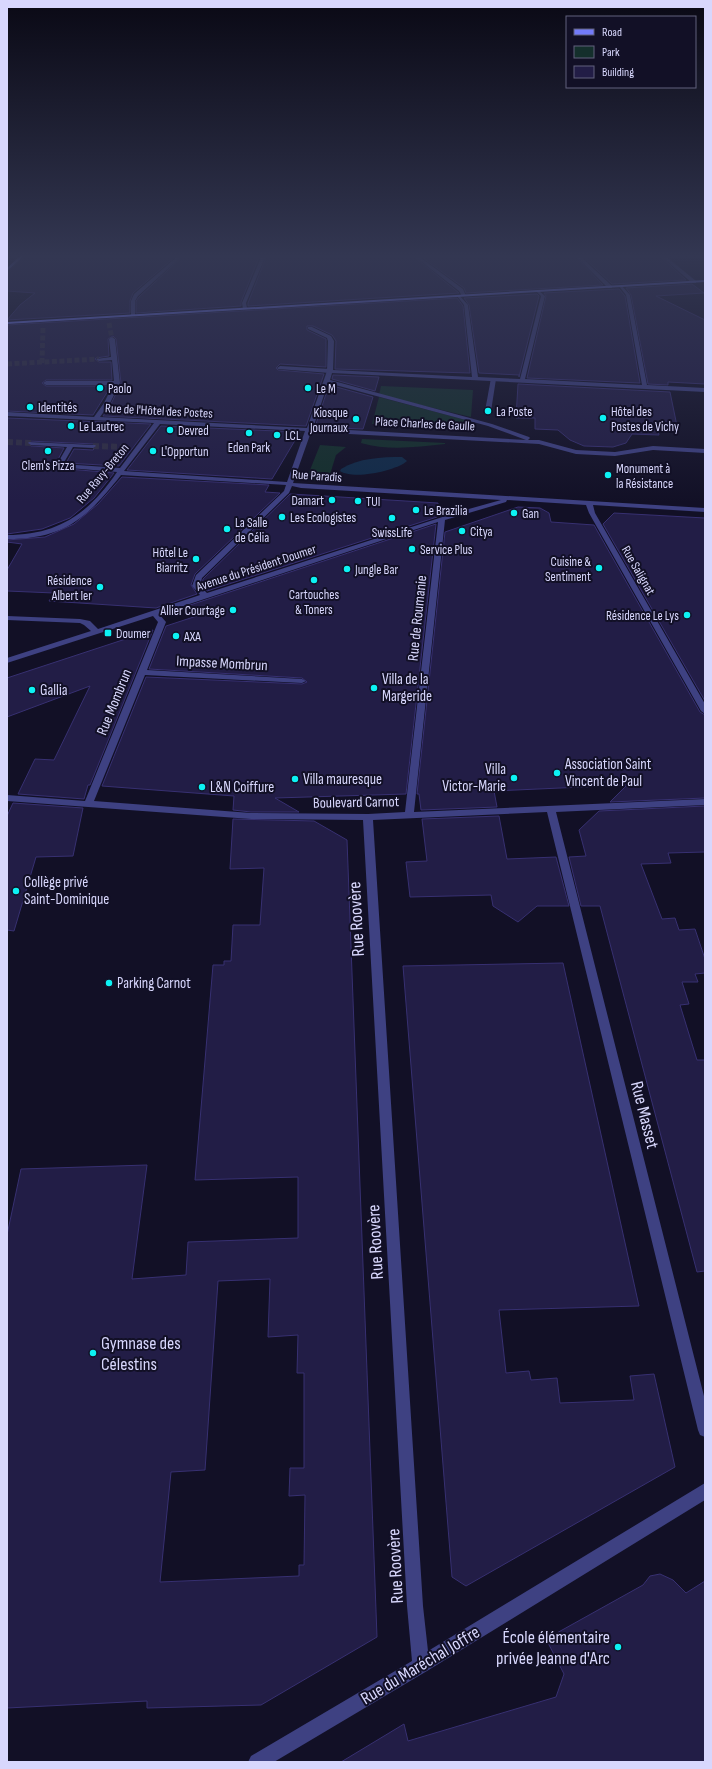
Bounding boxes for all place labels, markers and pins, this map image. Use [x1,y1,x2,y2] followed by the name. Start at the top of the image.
[108,381,132,397] place label: Paolo
[316,381,336,397] place label: Le M
[95,383,105,393] marker: Paolo
[303,383,313,393] marker: Le M
[38,400,77,416] place label: Identités
[25,402,35,412] marker: Identités
[496,404,533,420] place label: La Poste
[611,404,679,435] place label: Hôtel des Postes de Vichy
[309,405,348,436] place label: Kiosque Journaux
[483,406,493,416] marker: La Poste
[598,413,608,423] marker: Hôtel des Postes de Vichy
[351,414,361,424] marker: Kiosque Journaux
[79,419,124,435] place label: Le Lautrec
[66,421,76,431] marker: Le Lautrec
[178,423,209,439] place label: Devred
[165,425,175,435] marker: Devred
[244,428,254,438] marker: Eden Park
[285,428,301,444] place label: LCL
[272,430,282,440] marker: LCL
[228,440,270,456] place label: Eden Park
[161,444,209,460] place label: L'Opportun
[43,446,53,456] marker: Clem's Pizza
[148,446,158,456] marker: L'Opportun
[22,458,74,474] place label: Clem's Pizza
[616,461,673,492] place label: Monument à la Résistance
[603,470,613,480] marker: Monument à la Résistance
[291,493,324,509] place label: Damart
[366,494,380,510] place label: TUI
[327,495,337,505] marker: Damart
[353,496,363,506] marker: TUI
[424,503,467,519] place label: Le Brazilia
[411,505,421,515] marker: Le Brazilia
[522,506,539,522] place label: Gan
[509,508,519,518] marker: Gan
[290,510,357,526] place label: Les Ecologistes
[277,512,287,522] marker: Les Ecologistes
[387,513,397,523] marker: SwissLife
[235,515,269,546] place label: La Salle de Célia
[222,524,232,534] marker: La Salle de Célia
[470,524,493,540] place label: Citya
[372,525,412,541] place label: SwissLife
[457,526,467,536] marker: Citya
[420,542,473,558] place label: Service Plus
[407,544,417,554] marker: Service Plus
[153,545,188,576] place label: Hôtel Le Biarritz
[191,554,201,564] marker: Hôtel Le Biarritz
[545,554,591,585] place label: Cuisine & Sentiment
[354,562,398,578] place label: Jungle Bar
[594,563,604,573] marker: Cuisine & Sentiment
[342,564,352,574] marker: Jungle Bar
[47,573,92,604] place label: Résidence Albert Ier
[309,575,319,585] marker: Cartouches & Toners
[95,582,105,592] marker: Résidence Albert Ier
[289,587,339,618] place label: Cartouches & Toners
[160,603,225,619] place label: Allier Courtage
[228,605,238,615] marker: Allier Courtage
[606,608,679,624] place label: Résidence Le Lys
[682,610,692,620] marker: Résidence Le Lys
[116,626,151,642] place label: Doumer
[103,628,113,638] marker: Doumer
[183,629,201,645] place label: AXA
[171,631,181,641] marker: AXA
[382,670,432,706] place label: Villa de la Margeride
[40,681,68,700] place label: Gallia
[369,683,379,693] marker: Villa de la Margeride
[27,685,37,695] marker: Gallia
[564,755,652,791] place label: Association Saint Vincent de Paul
[442,760,506,796] place label: Villa Victor-Marie
[552,768,562,778] marker: Association Saint Vincent de Paul
[303,770,382,789] place label: Villa mauresque
[509,773,519,783] marker: Villa Victor-Marie
[290,774,300,784] marker: Villa mauresque
[210,778,274,797] place label: L&N Coiffure
[197,782,207,792] marker: L&N Coiffure
[24,873,109,909] place label: Collège privé Saint-Dominique
[11,886,21,896] marker: Collège privé Saint-Dominique
[117,974,191,993] place label: Parking Carnot
[104,978,114,988] marker: Parking Carnot
[101,1333,181,1375] place label: Gymnase des Célestins
[88,1348,98,1358] marker: Gymnase des Célestins
[496,1627,610,1669] place label: École élémentaire privée Jeanne d'Arc
[613,1642,623,1652] marker: École élémentaire privée Jeanne d'Arc

